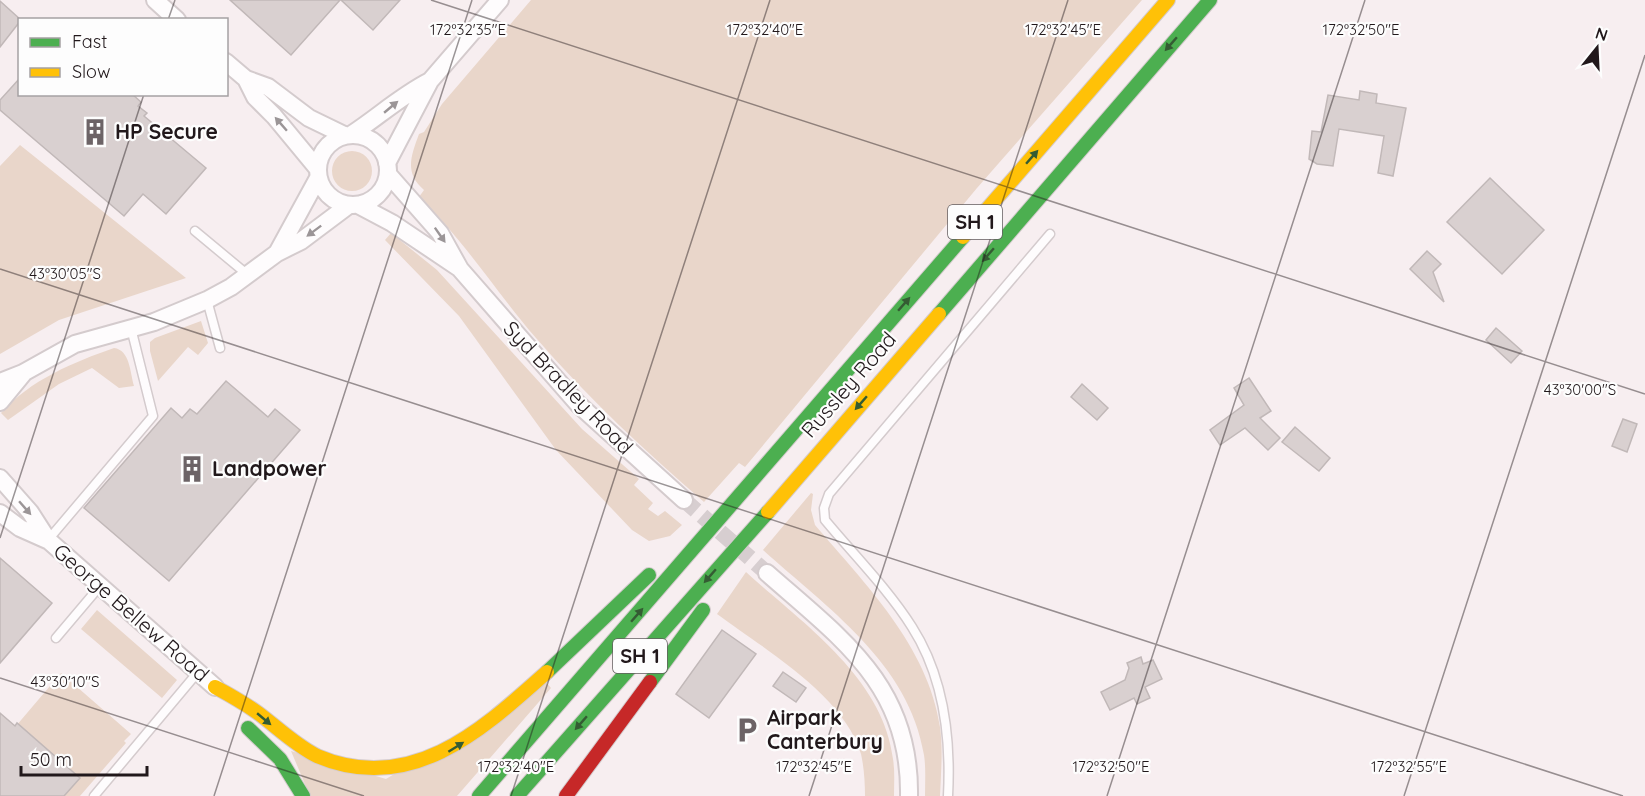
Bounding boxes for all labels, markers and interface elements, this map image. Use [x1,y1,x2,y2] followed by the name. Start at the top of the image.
[18,18,228,96] legend
[1567,18,1627,78] north arrow
[430,20,506,39] text: 172°32'35"E
[727,20,803,39] text: 172°32'40"E
[1025,20,1101,39] text: 172°32'45"E
[1323,20,1399,39] text: 172°32'50"E
[1593,22,1610,45] text: N
[72,30,107,53] text: Fast
[1165,36,1178,51] one-way arrow
[72,60,110,83] text: Slow
[383,101,398,114] one-way arrow
[80,117,110,147] building icon: HP Secure
[275,117,288,132] one-way arrow
[115,118,218,144] place label: HP Secure
[1025,149,1038,165] one-way arrow
[948,205,1002,239] road number: SH 1
[307,225,322,237] one-way arrow
[434,227,446,243] one-way arrow
[982,247,995,262] one-way arrow
[29,264,101,283] text: 43°30'05"S
[897,297,910,312] one-way arrow
[499,315,639,459] street label: Syd Bradley Road
[795,326,901,443] street label: Russley Road
[1544,380,1616,399] text: 43°30'00"S
[855,395,868,411] one-way arrow
[177,454,207,484] building icon: Landpower
[212,455,327,481] place label: Landpower
[18,500,31,515] one-way arrow
[49,538,215,687] street label: George Bellew Road
[703,569,717,584] one-way arrow
[630,608,643,623] one-way arrow
[613,639,667,673] road number: SH 1
[30,672,100,691] text: 43°30'10"S
[767,704,883,754] place label: Airpark Canterbury
[256,712,272,725] one-way arrow
[575,715,588,730] one-way arrow
[732,715,762,745] parking icon: Airpark Canterbury
[21,739,147,777] scale bar
[448,741,464,752] one-way arrow
[30,748,72,771] text: 50 m
[478,757,554,776] text: 172°32'40"E
[776,757,852,776] text: 172°32'45"E
[1073,757,1149,776] text: 172°32'50"E
[1371,757,1447,776] text: 172°32'55"E

